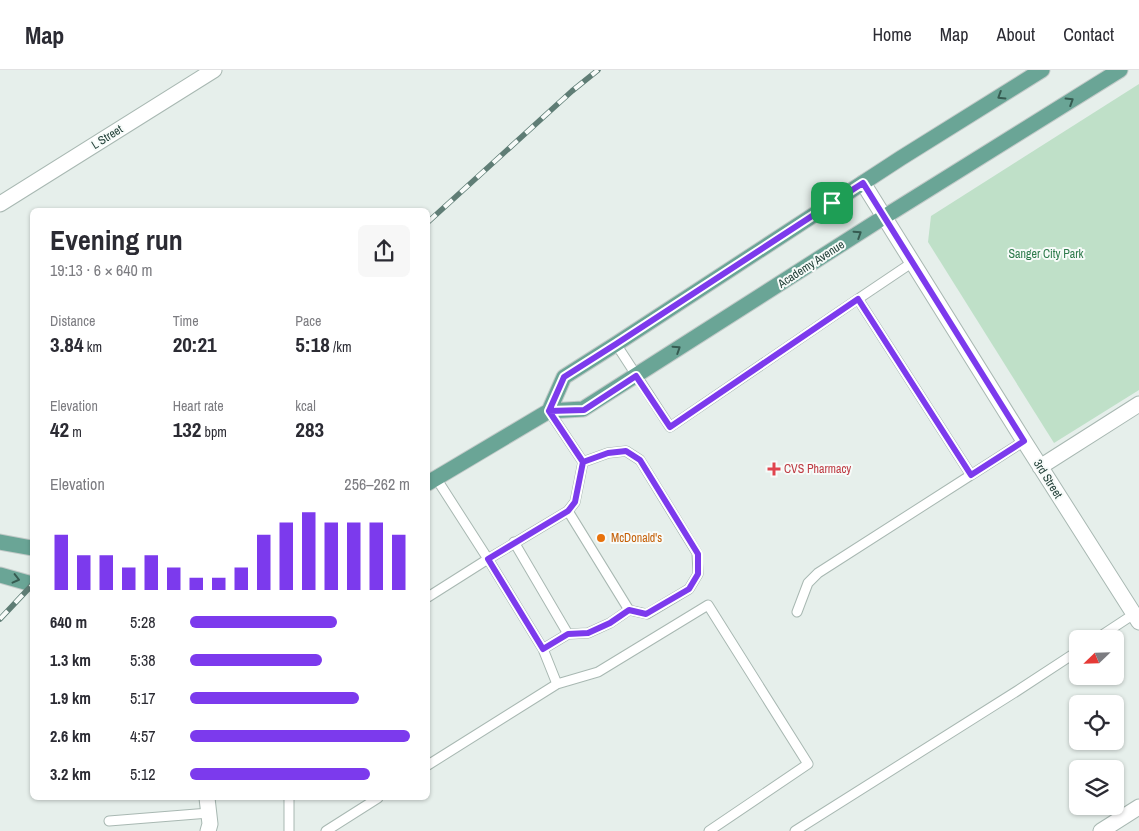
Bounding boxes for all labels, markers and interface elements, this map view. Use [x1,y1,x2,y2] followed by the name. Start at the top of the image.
[25,19,64,51] text: Map
[872,22,912,47] text: Home
[940,22,969,47] text: Map
[997,22,1035,47] text: About
[1063,22,1114,47] text: Contact
[997,89,1006,99] one-way arrow
[1065,98,1074,107] one-way arrow
[88,121,126,153] street label: L Street
[811,182,853,224] pin
[818,189,846,217] icon: arrive
[50,221,183,259] text: Evening run
[358,225,410,277] button: share
[853,230,862,240] one-way arrow
[774,236,847,292] street label: Academy Avenue
[1009,246,1084,262] park label: Sanger City Park
[50,259,153,281] text: 19:13 · 6 × 640 m
[50,312,95,330] text: Distance
[173,312,199,330] text: Time
[295,312,322,330] text: Pace
[50,330,84,359] text: 3.84
[173,330,217,359] text: 20:21
[295,330,330,359] text: 5:18
[84,338,102,356] text: km
[330,338,351,356] text: /km
[672,346,681,356] one-way arrow
[50,397,98,415] text: Elevation
[173,397,224,415] text: Heart rate
[295,397,316,415] text: kcal
[50,415,69,444] text: 42
[173,415,201,444] text: 132
[295,415,324,444] text: 283
[69,423,82,441] text: m
[201,423,227,441] text: bpm
[1030,456,1066,502] street label: 3rd Street
[784,461,851,477] place label: CVS Pharmacy
[768,463,780,475] marker: CVS Pharmacy
[50,473,105,495] text: Elevation
[344,473,410,495] text: 256–262 m
[611,530,662,546] place label: McDonald's
[595,532,607,544] marker: McDonald's
[12,574,20,584] one-way arrow
[50,611,87,633] text: 640 m
[130,611,156,633] text: 5:28
[1069,630,1124,685] north arrow
[1069,630,1124,815] map controls
[50,649,91,671] text: 1.3 km
[130,649,156,671] text: 5:38
[50,687,91,709] text: 1.9 km
[130,687,156,709] text: 5:17
[1069,695,1124,750] button: locate
[50,725,91,747] text: 2.6 km
[130,725,156,747] text: 4:57
[1069,760,1124,815] button: layers
[50,763,91,785] text: 3.2 km
[130,763,156,785] text: 5:12

